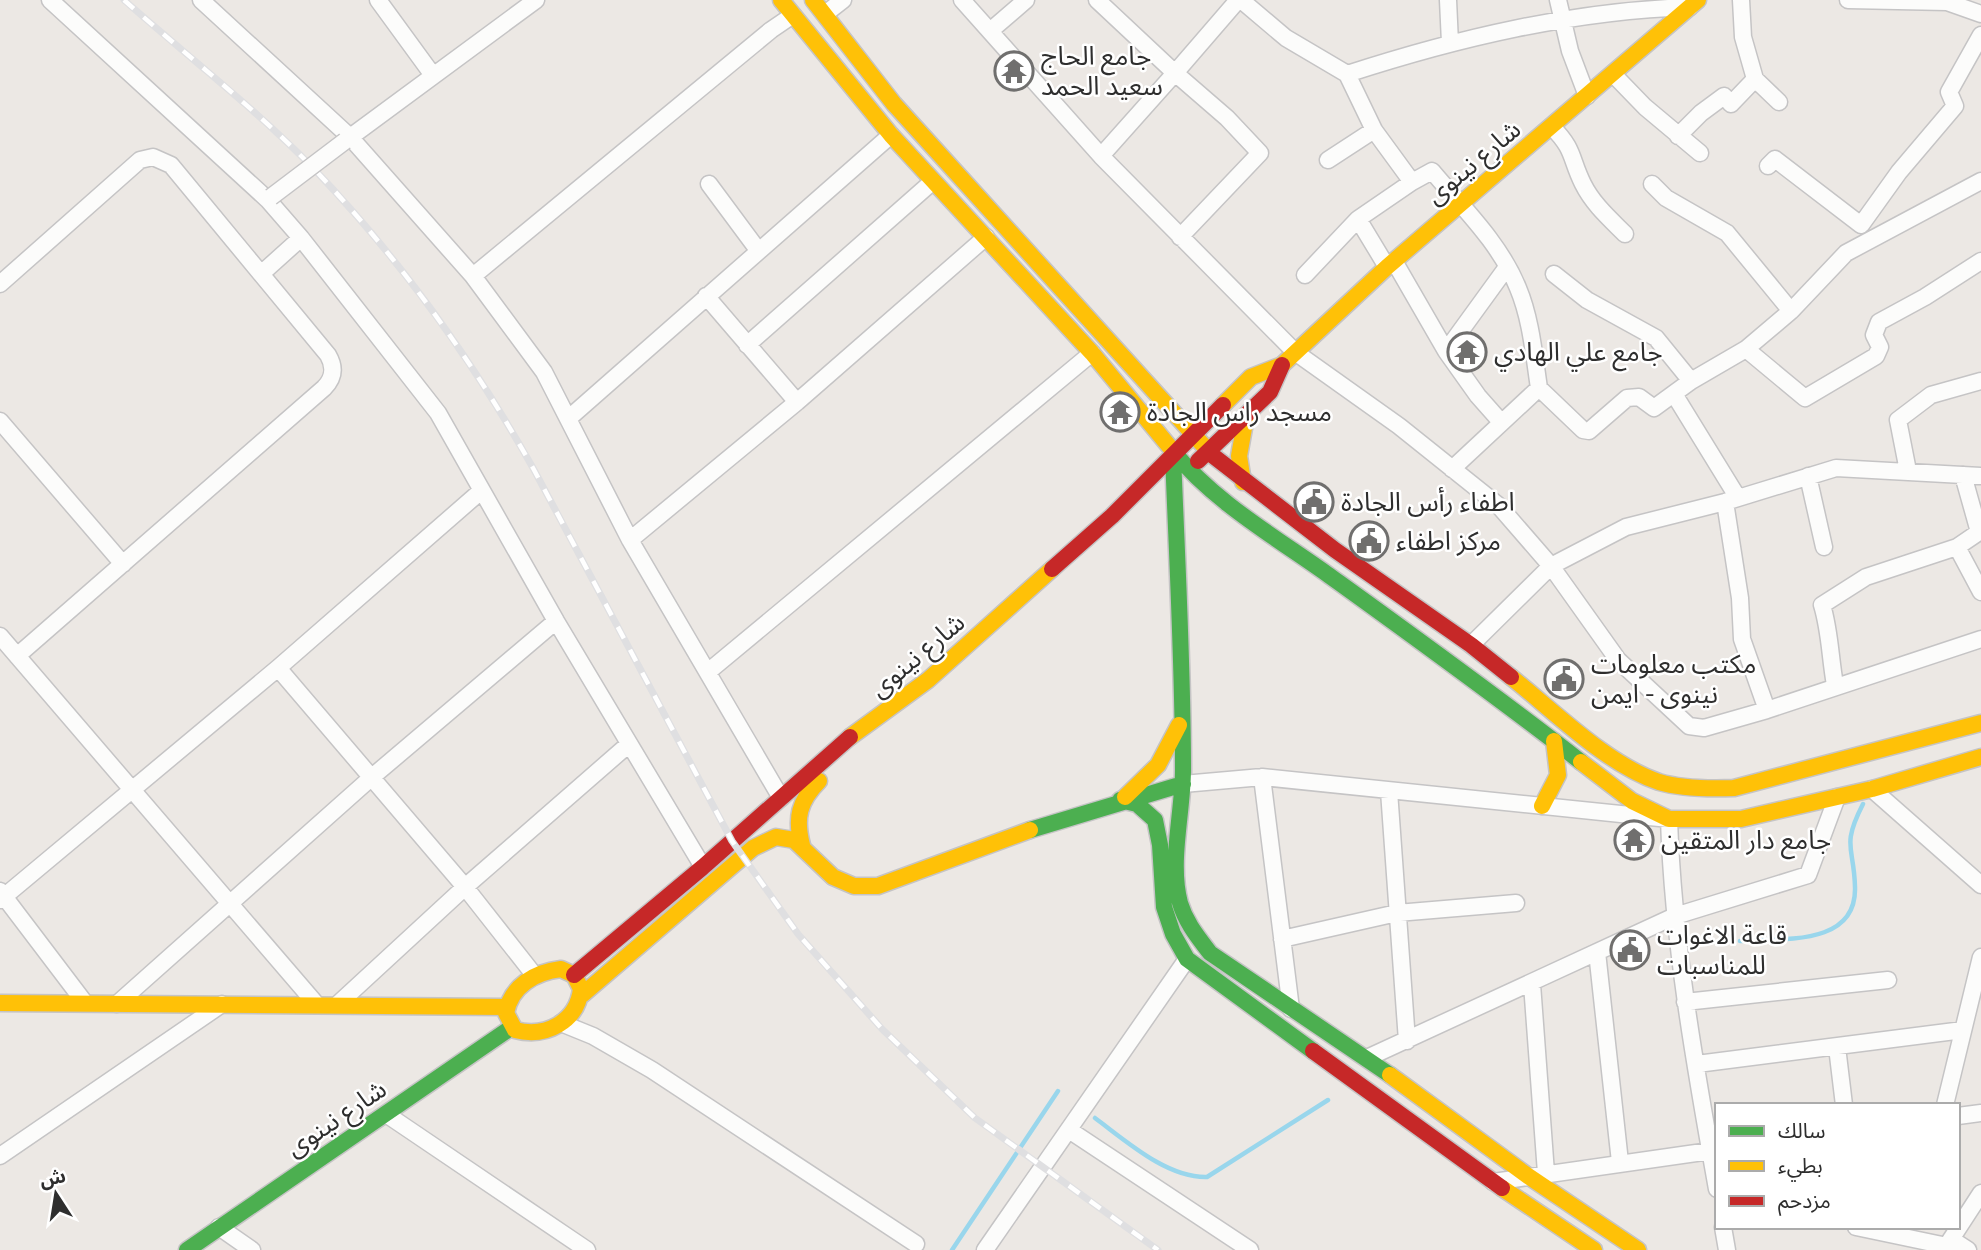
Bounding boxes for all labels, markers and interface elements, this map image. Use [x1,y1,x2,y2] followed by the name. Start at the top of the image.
[1041,41,1163,102] place label: جامع الحاج سعيد الحمد
[993,50,1035,92] temple icon: جامع الحاج سعيد الحمد
[1420,114,1529,213] street label: شارع نينوى
[1446,331,1488,373] temple icon: جامع علي الهادي
[1494,337,1663,372] place label: جامع علي الهادي
[1099,391,1141,433] temple icon: مسجد راس الجادة
[1147,397,1332,428] place label: مسجد راس الجادة
[1293,481,1335,523] public building icon: اطفاء رأس الجادة
[1341,486,1515,518] place label: اطفاء رأس الجادة
[1348,520,1390,562] public building icon: مركز اطفاء
[1396,526,1501,557] place label: مركز اطفاء
[864,607,973,706] street label: شارع نينوى
[1591,649,1756,710] place label: مكتب معلومات نينوى - ايمن
[1543,658,1585,700] public building icon: مكتب معلومات نينوى - ايمن
[1613,819,1655,861] temple icon: جامع دار المتقين
[1661,825,1831,860] place label: جامع دار المتقين
[1657,920,1787,981] place label: قاعة الاغوات للمناسبات
[1609,929,1651,971] public building icon: قاعة الاغوات للمناسبات
[280,1074,394,1166] street label: شارع نينوى
[1715,1103,1960,1229] legend
[1778,1119,1825,1143] text: سالك
[1778,1154,1823,1182] text: بطيء
[21,1159,91,1229] north arrow
[38,1165,68,1192] text: ش
[1778,1189,1831,1216] text: مزدحم

